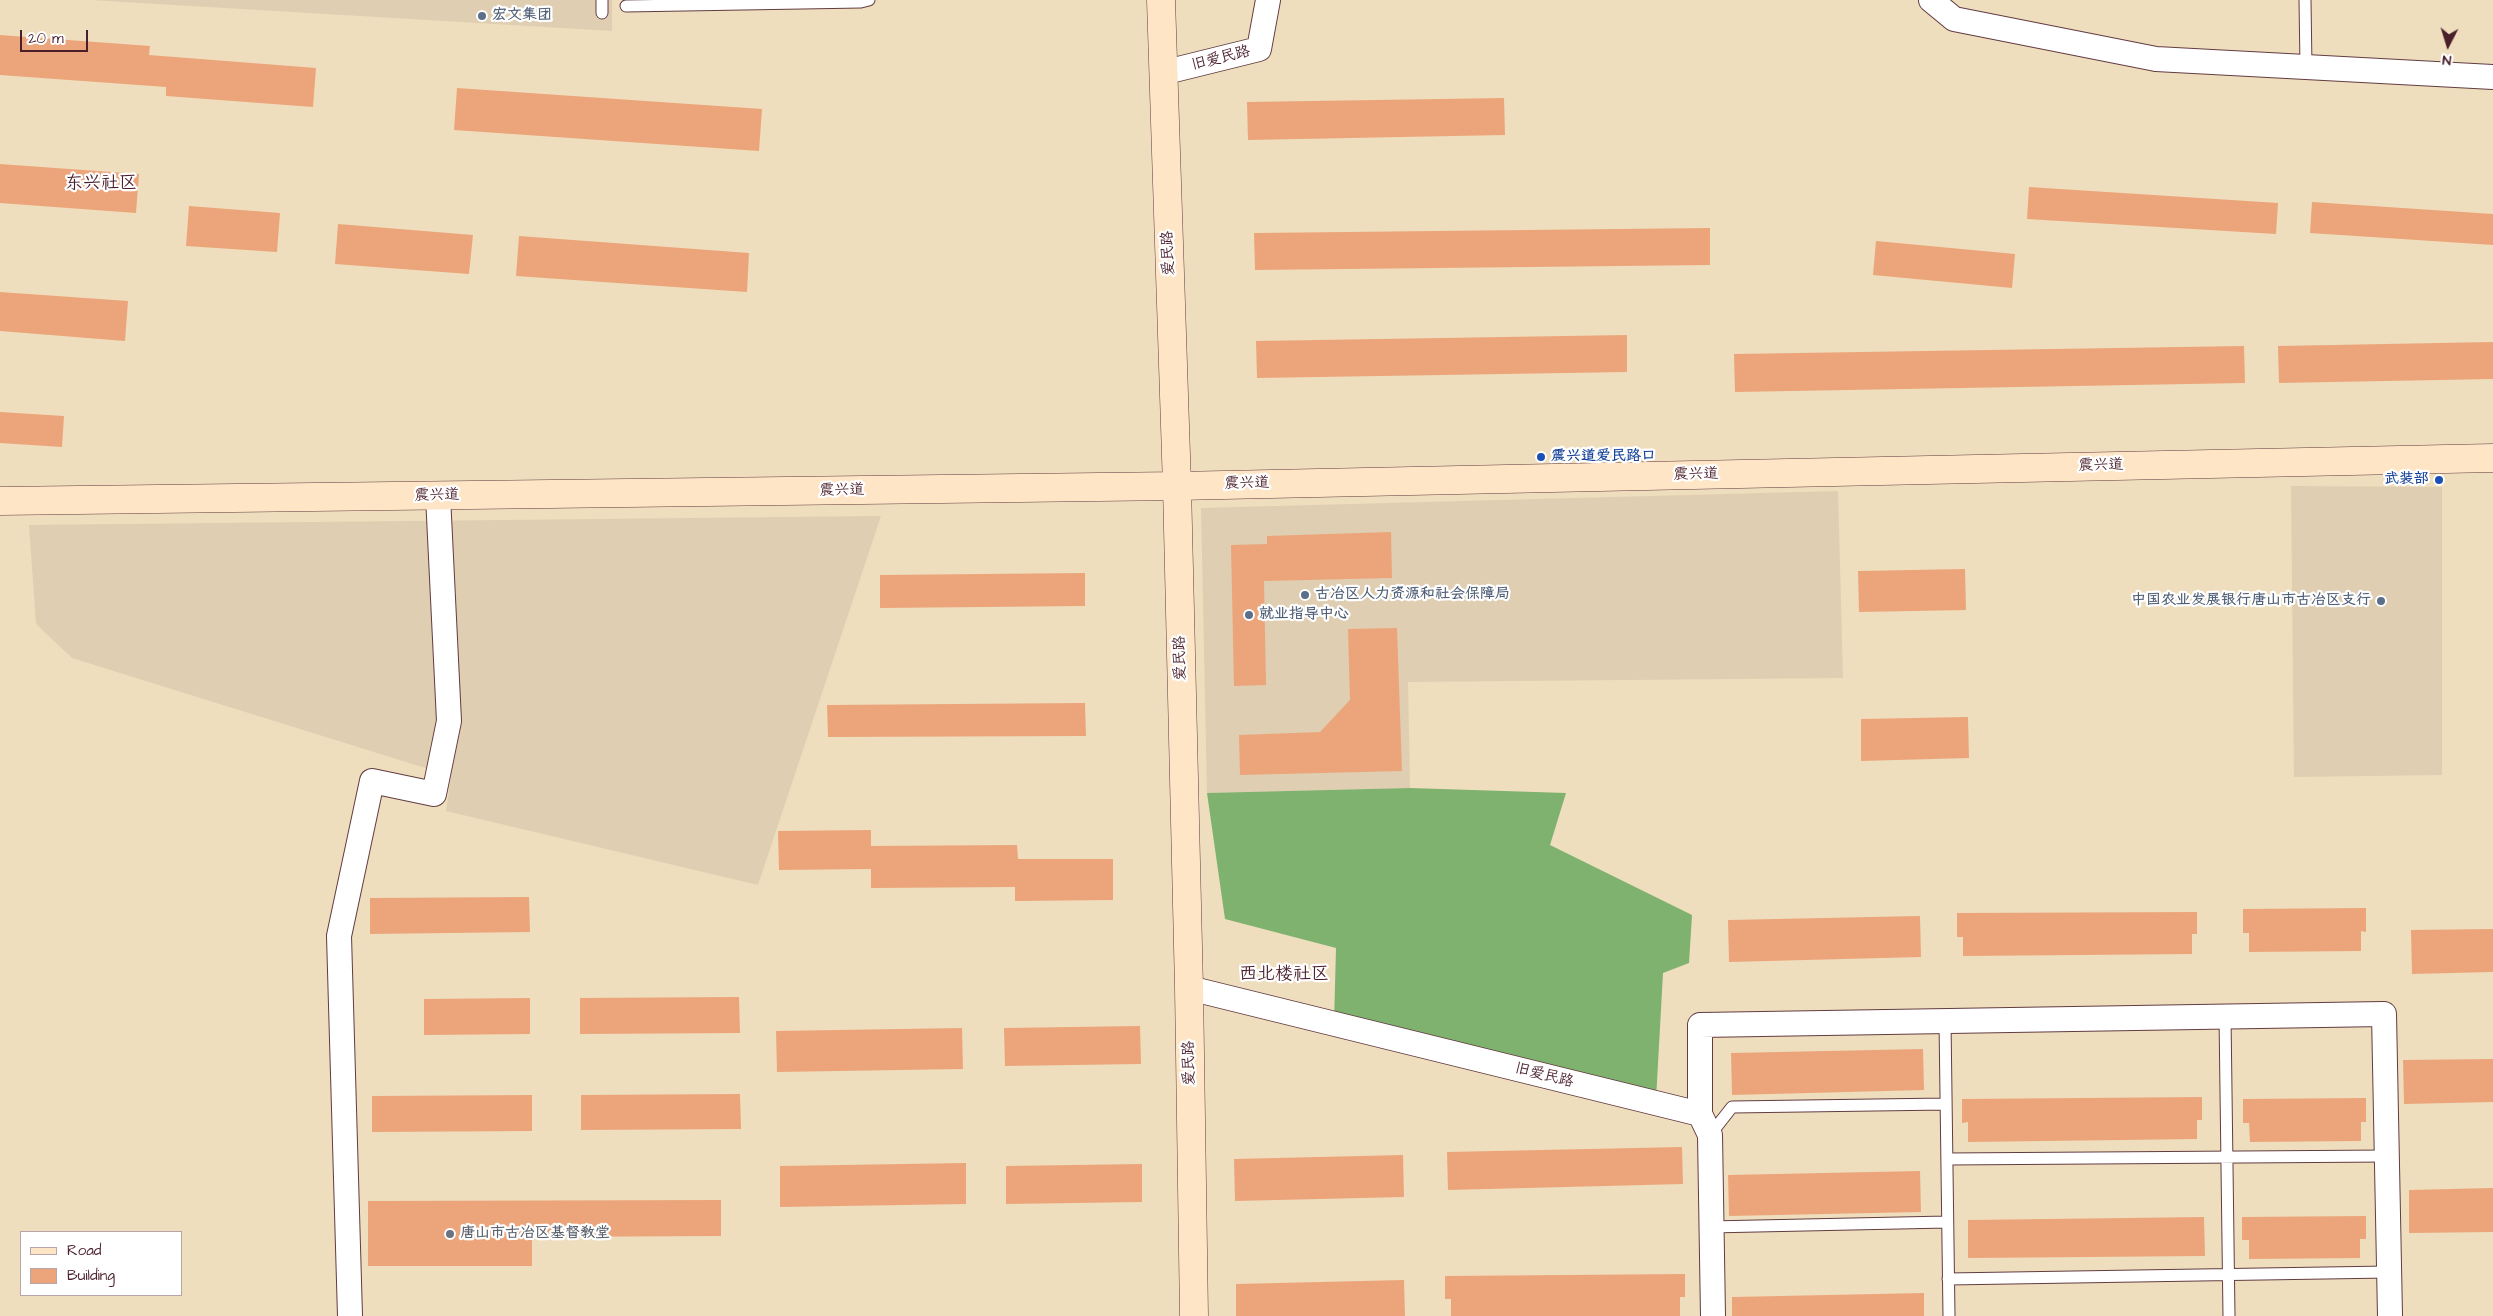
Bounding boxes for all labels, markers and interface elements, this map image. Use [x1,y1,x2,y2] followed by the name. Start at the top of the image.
[492,7,552,25] place label: 宏文集团
[476,10,488,22] marker: 宏文集团
[22,20,90,52] scale bar
[2423,20,2473,70] north arrow
[28,28,64,49] text: 20 m
[1190,43,1252,75] street label: 旧爱民路
[2441,50,2452,70] text: N
[65,173,137,195] district label: 东兴社区
[1159,230,1179,276] street label: 爱民路
[1551,448,1656,466] place label: 震兴道爱民路口
[1535,451,1547,463] marker: 震兴道爱民路口
[2078,457,2124,475] street label: 震兴道
[1673,466,1719,484] street label: 震兴道
[2384,471,2429,489] place label: 武装部
[2433,474,2445,486] marker: 武装部
[1224,475,1270,493] street label: 震兴道
[819,482,865,500] street label: 震兴道
[414,487,460,505] street label: 震兴道
[1315,586,1510,604] place label: 古冶区人力资源和社会保障局
[1299,589,1311,601] marker: 古冶区人力资源和社会保障局
[2131,592,2371,610] place label: 中国农业发展银行唐山市古冶区支行
[2375,595,2387,607] marker: 中国农业发展银行唐山市古冶区支行
[1259,606,1349,624] place label: 就业指导中心
[1243,609,1255,621] marker: 就业指导中心
[1172,635,1190,681] street label: 爱民路
[1239,964,1329,986] district label: 西北楼社区
[1181,1040,1199,1086] street label: 爱民路
[1513,1060,1575,1092] street label: 旧爱民路
[460,1225,610,1243] place label: 唐山市古冶区基督教堂
[444,1228,456,1240] marker: 唐山市古冶区基督教堂
[20,1231,182,1296] legend
[67,1240,101,1261] text: Road
[67,1265,115,1286] text: Building

